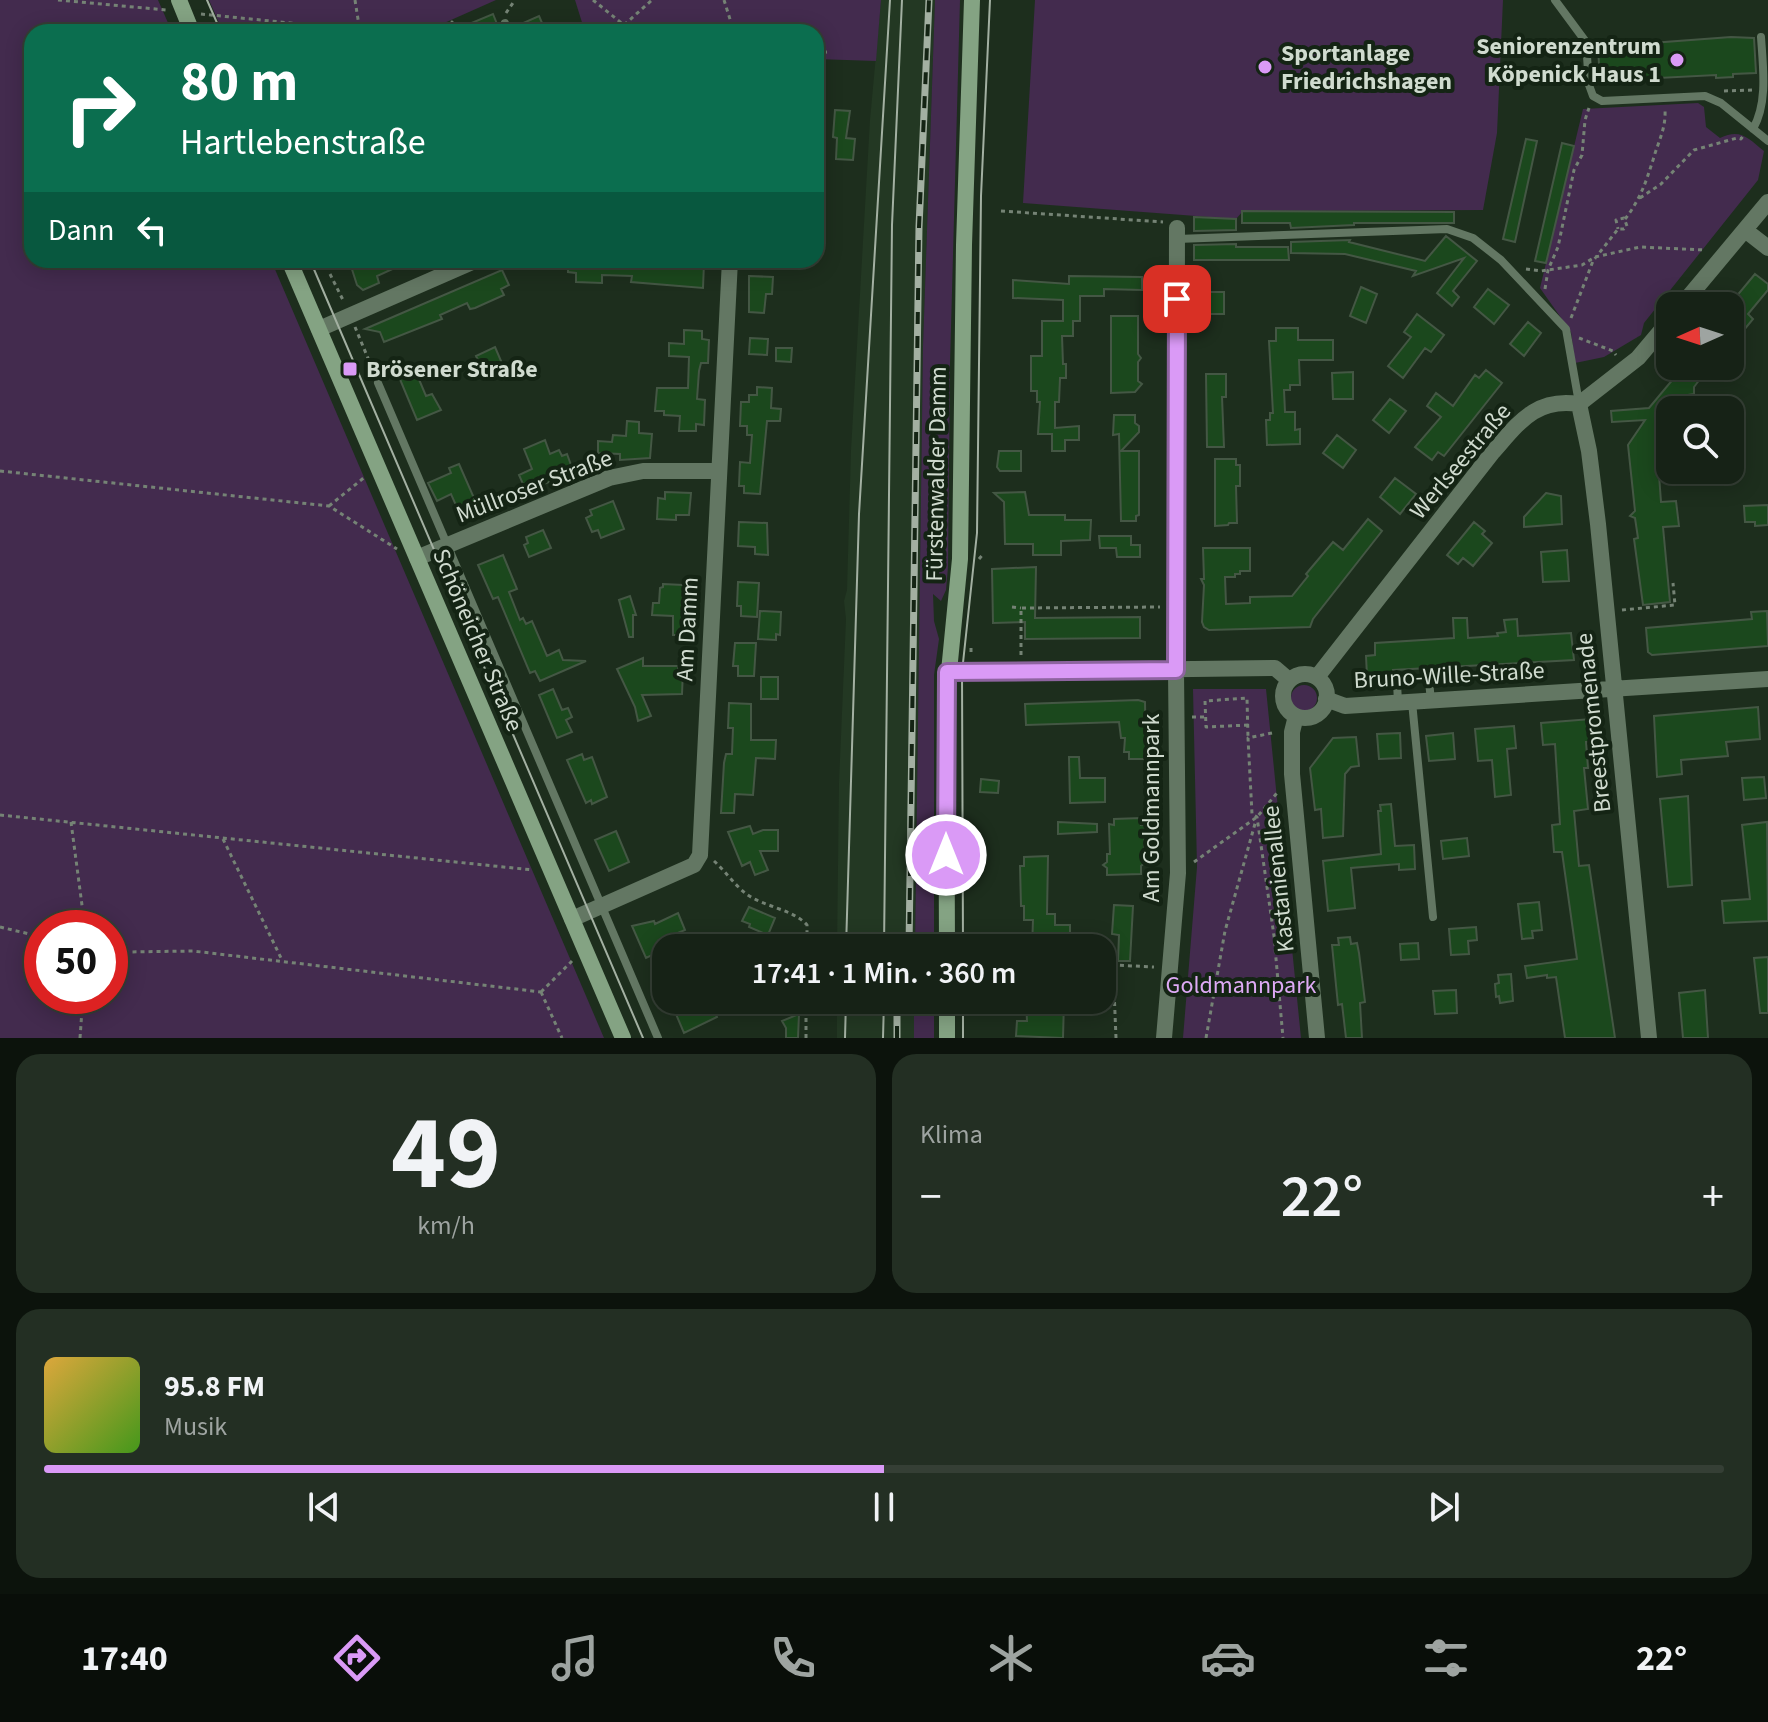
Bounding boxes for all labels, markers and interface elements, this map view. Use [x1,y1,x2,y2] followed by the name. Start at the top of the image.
[1476,29,1661,92] place label: Seniorenzentrum Köpenick Haus 1
[1281,36,1452,99] place label: Sportanlage Friedrichshagen
[180,43,298,122] text: 80 m
[1668,51,1686,69] marker: Seniorenzentrum Köpenick Haus 1
[48,56,152,160] icon: right
[1256,58,1274,76] marker: Sportanlage Friedrichshagen
[180,117,426,168] text: Hartlebenstraße
[130,208,174,252] icon: left
[48,209,114,252] text: Dann
[1143,265,1211,333] pin
[1155,277,1199,321] icon: arrive
[1656,292,1744,380] north arrow
[1656,292,1744,484] map controls
[366,352,538,387] place label: Brösener Straße
[341,360,359,378] marker: Brösener Straße
[917,366,956,582] street label: Fürstenwalder Damm
[1401,396,1520,527] street label: Werlseestraße
[1656,396,1744,484] button: search
[451,441,617,532] street label: Müllroser Straße
[423,543,532,737] street label: Schöneicher Straße
[667,576,708,682] street label: Am Damm
[1567,631,1620,814] street label: Breestpromenade
[1353,653,1545,698] street label: Bruno-Wille-Straße
[1134,714,1169,902] street label: Am Goldmannpark
[1253,804,1304,954] street label: Kastanienallee
[904,813,988,897] position arrow
[24,910,128,1014] speed limit sign: 50
[752,952,1016,995] text: 17:41 · 1 Min. · 360 m
[1166,968,1317,1003] park label: Goldmannpark
[391,1081,501,1229] text: 49
[920,1116,983,1153] text: Klima
[1281,1155,1363,1240] text: 22°
[920,1166,942,1229] text: −
[1702,1166,1724,1229] text: +
[417,1207,475,1244] text: km/h
[164,1365,265,1408] text: 95.8 FM
[164,1408,227,1445] text: Musik
[302,1485,346,1529] icon: previous
[862,1485,906,1529] icon: pause
[1422,1485,1466,1529] icon: next
[329,1630,385,1686] icon: directions
[547,1630,603,1686] icon: music
[765,1630,821,1686] icon: phone
[983,1630,1039,1686] icon: climate
[1200,1630,1256,1686] icon: car
[1418,1630,1474,1686] icon: filters
[81,1633,168,1684] text: 17:40
[1636,1633,1687,1684] text: 22°

